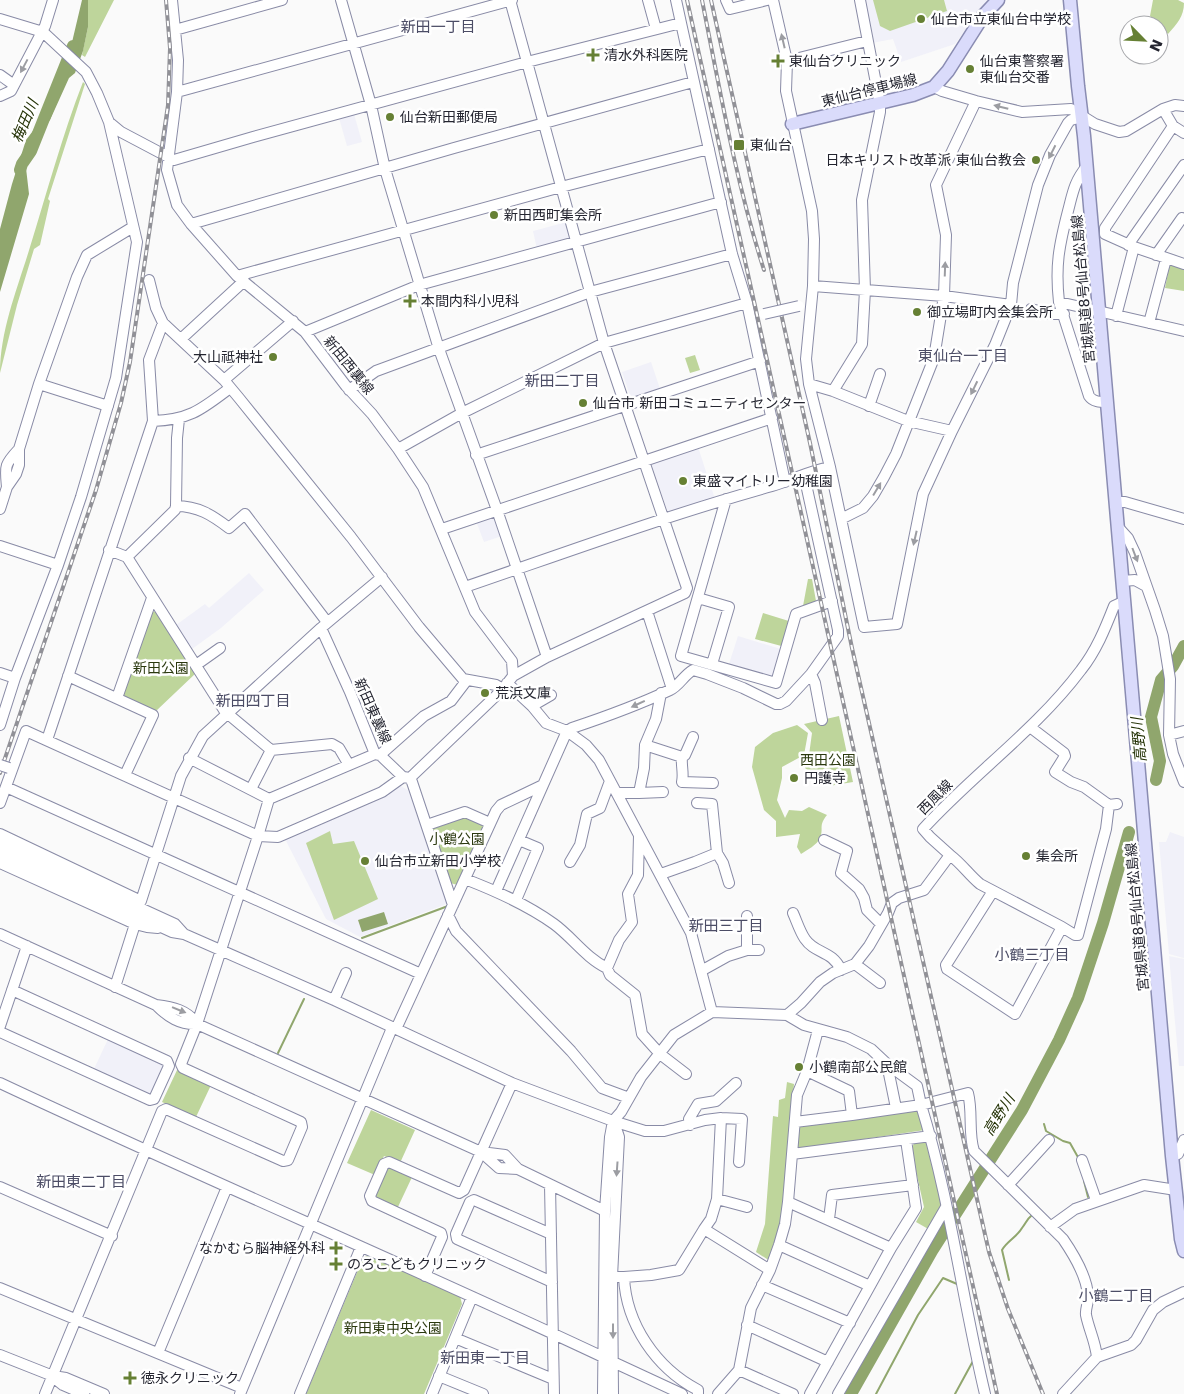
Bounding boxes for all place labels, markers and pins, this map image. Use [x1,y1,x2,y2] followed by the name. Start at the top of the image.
[931,11,1071,27] place label: 仙台市立東仙台中学校
[915,13,927,25] marker: 仙台市立東仙台中学校
[604,47,688,63] place label: 清水外科医院
[586,48,600,62] marker: 清水外科医院
[789,53,901,69] place label: 東仙台クリニック
[980,53,1064,85] place label: 仙台東警察署 東仙台交番
[771,54,785,68] marker: 東仙台クリニック
[964,63,976,75] marker: 仙台東警察署 東仙台交番
[400,109,498,125] place label: 仙台新田郵便局
[384,111,396,123] marker: 仙台新田郵便局
[750,137,792,153] place label: 東仙台
[732,138,746,152] marker: 東仙台
[826,152,1026,168] place label: 日本キリスト改革派 東仙台教会
[1030,154,1042,166] marker: 日本キリスト改革派 東仙台教会
[504,207,602,223] place label: 新田西町集会所
[488,209,500,221] marker: 新田西町集会所
[421,293,519,309] place label: 本間内科小児科
[403,294,417,308] marker: 本間内科小児科
[927,304,1053,320] place label: 御立場町内会集会所
[911,306,923,318] marker: 御立場町内会集会所
[193,349,263,365] place label: 大山祗神社
[267,351,279,363] marker: 大山祗神社
[593,395,807,411] place label: 仙台市 新田コミュニティセンター
[577,397,589,409] marker: 仙台市 新田コミュニティセンター
[693,473,833,489] place label: 東盛マイトリー幼稚園
[677,475,689,487] marker: 東盛マイトリー幼稚園
[495,685,551,701] place label: 荒浜文庫
[479,687,491,699] marker: 荒浜文庫
[804,770,846,786] place label: 円護寺
[788,772,800,784] marker: 円護寺
[1036,848,1078,864] place label: 集会所
[1020,850,1032,862] marker: 集会所
[375,853,501,869] place label: 仙台市立新田小学校
[359,855,371,867] marker: 仙台市立新田小学校
[809,1059,907,1075] place label: 小鶴南部公民館
[793,1061,805,1073] marker: 小鶴南部公民館
[199,1240,325,1256] place label: なかむら脳神経外科
[329,1241,343,1255] marker: なかむら脳神経外科
[347,1256,487,1272] place label: のろこどもクリニック
[329,1257,343,1271] marker: のろこどもクリニック
[141,1370,239,1386] place label: 徳永クリニック
[123,1371,137,1385] marker: 徳永クリニック

